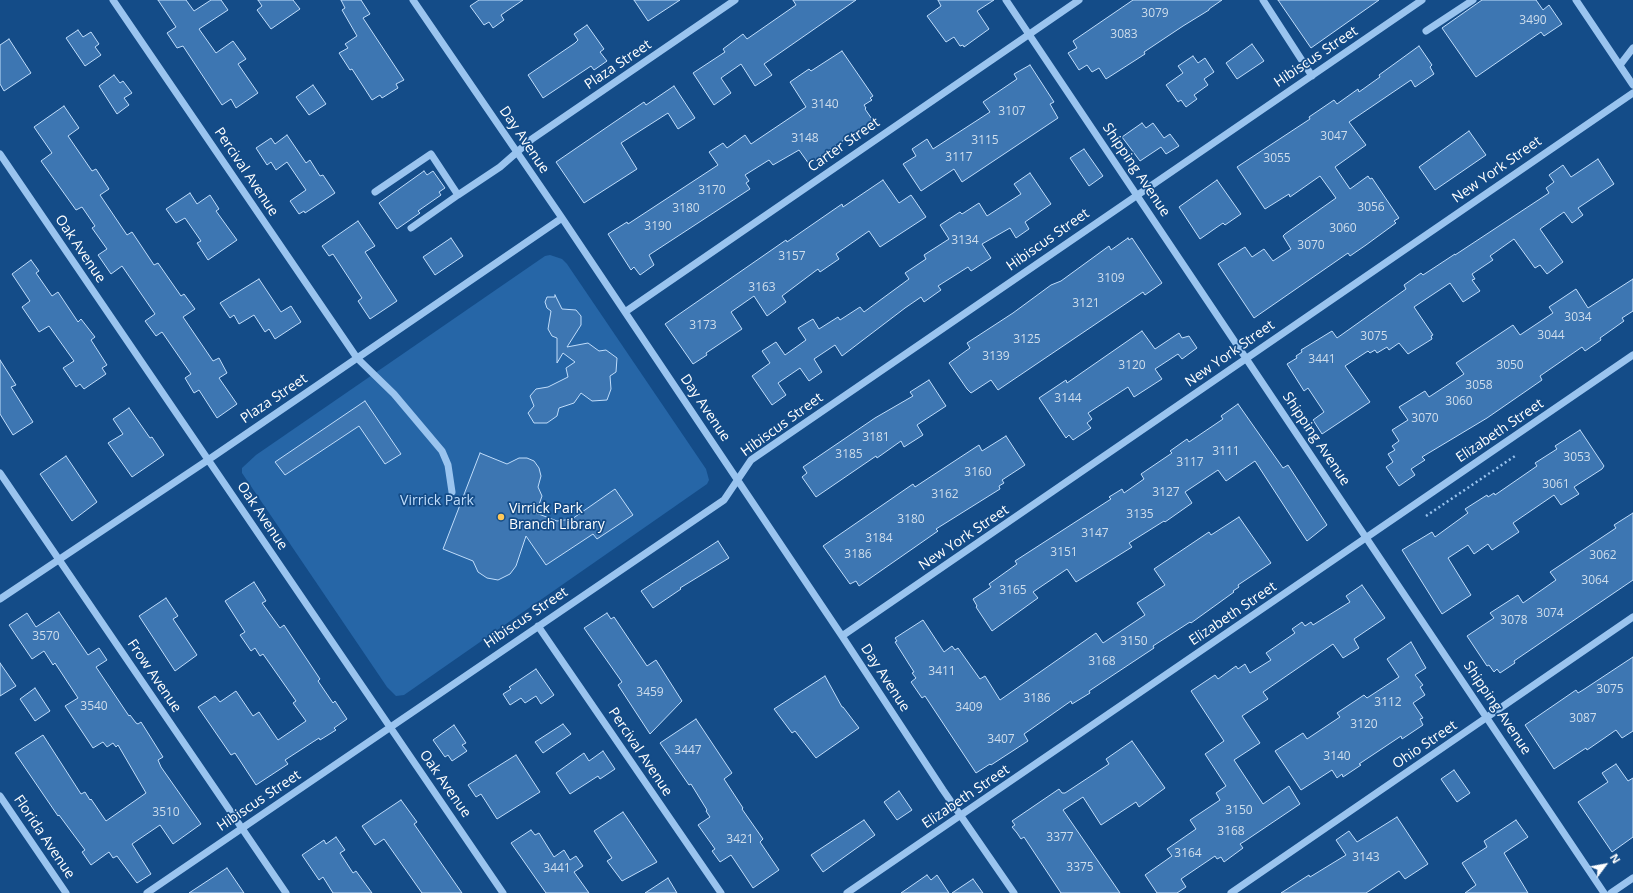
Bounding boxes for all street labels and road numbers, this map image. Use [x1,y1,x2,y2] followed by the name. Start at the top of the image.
[1271,23,1361,91] street label: Hibiscus Street
[581,37,655,93] street label: Plaza Street
[495,103,553,177] street label: Day Avenue
[805,114,883,176] street label: Carter Street
[1099,120,1173,220] street label: Shipping Avenue
[210,125,282,219] street label: Percival Avenue
[1449,133,1545,207] street label: New York Street
[1003,205,1093,275] street label: Hibiscus Street
[51,212,109,286] street label: Oak Avenue
[1182,317,1278,391] street label: New York Street
[237,371,311,427] street label: Plaza Street
[676,371,734,445] street label: Day Avenue
[1279,389,1353,489] street label: Shipping Avenue
[738,390,826,460] street label: Hibiscus Street
[1453,396,1547,466] street label: Elizabeth Street
[233,479,291,553] street label: Oak Avenue
[916,502,1012,574] street label: New York Street
[1186,579,1280,649] street label: Elizabeth Street
[481,584,571,652] street label: Hibiscus Street
[123,636,185,716] street label: Frow Avenue
[857,641,913,715] street label: Day Avenue
[1460,658,1534,758] street label: Shipping Avenue
[604,705,676,799] street label: Percival Avenue
[1390,717,1460,773] street label: Ohio Street
[416,747,474,821] street label: Oak Avenue
[919,762,1013,832] street label: Elizabeth Street
[214,767,304,835] street label: Hibiscus Street
[10,792,78,882] street label: Florida Avenue

